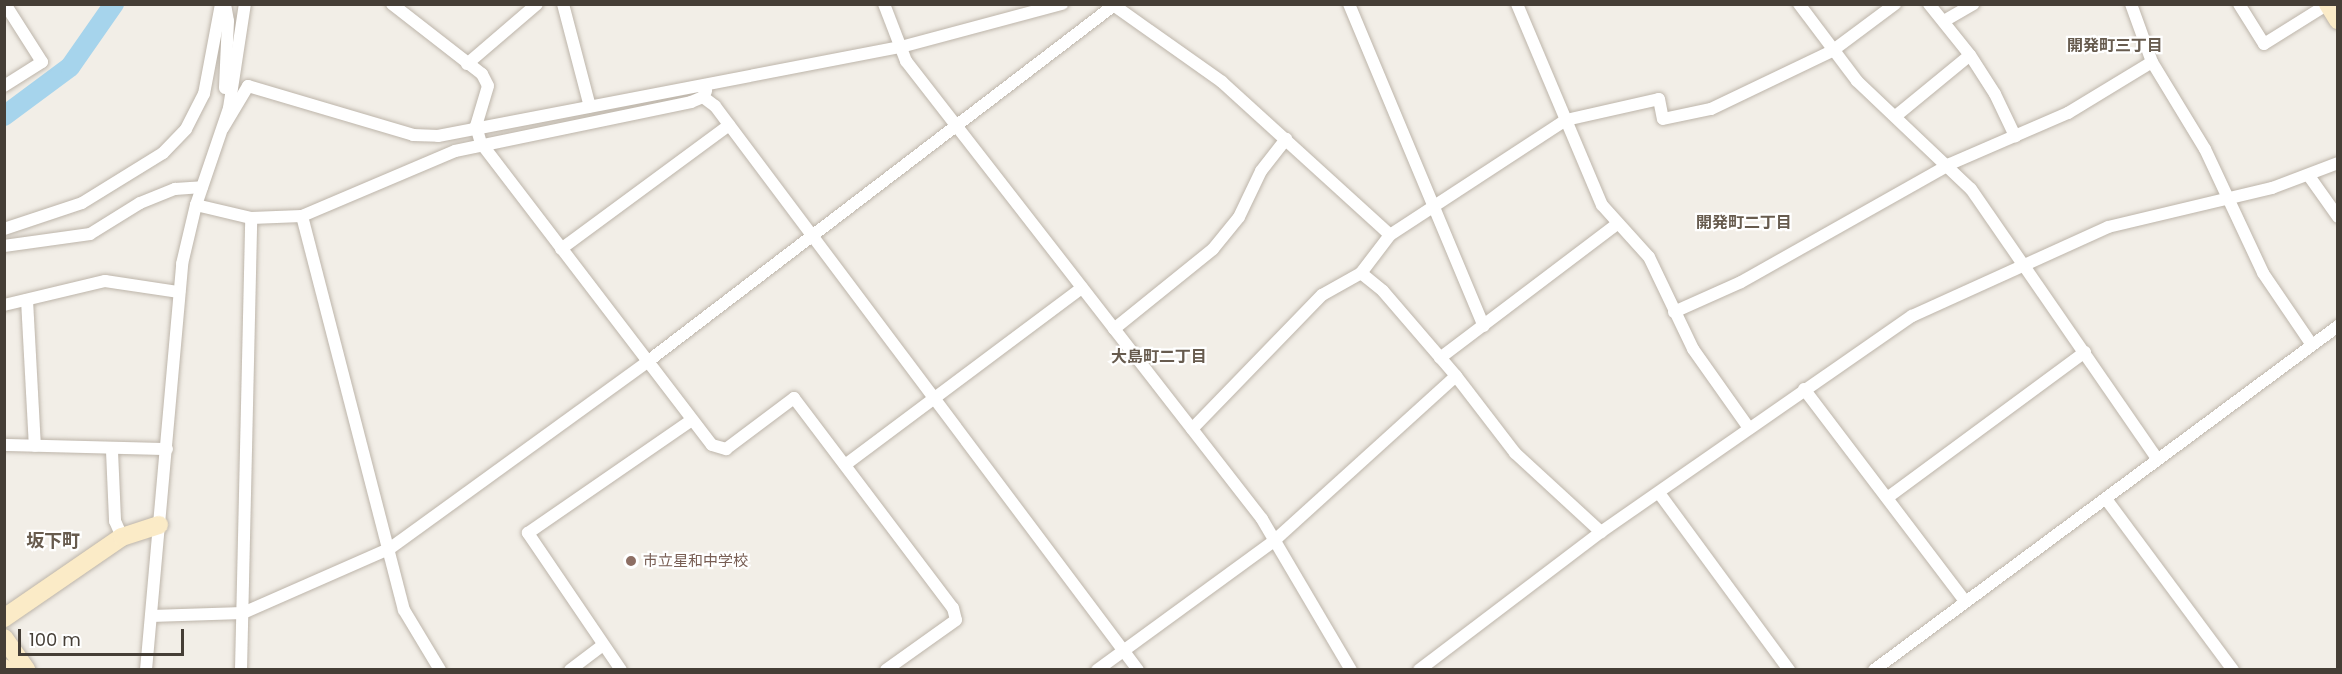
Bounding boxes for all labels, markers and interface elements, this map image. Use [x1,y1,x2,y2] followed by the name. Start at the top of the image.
[2067,36,2163,56] district label: 開発町三丁目
[1696,213,1792,233] district label: 開発町二丁目
[1111,347,1207,367] district label: 大島町二丁目
[26,530,80,552] district label: 坂下町
[643,552,748,570] place label: 市立星和中学校
[624,554,638,568] marker: 市立星和中学校
[21,617,188,655] scale bar
[29,627,81,652] text: 100 m

